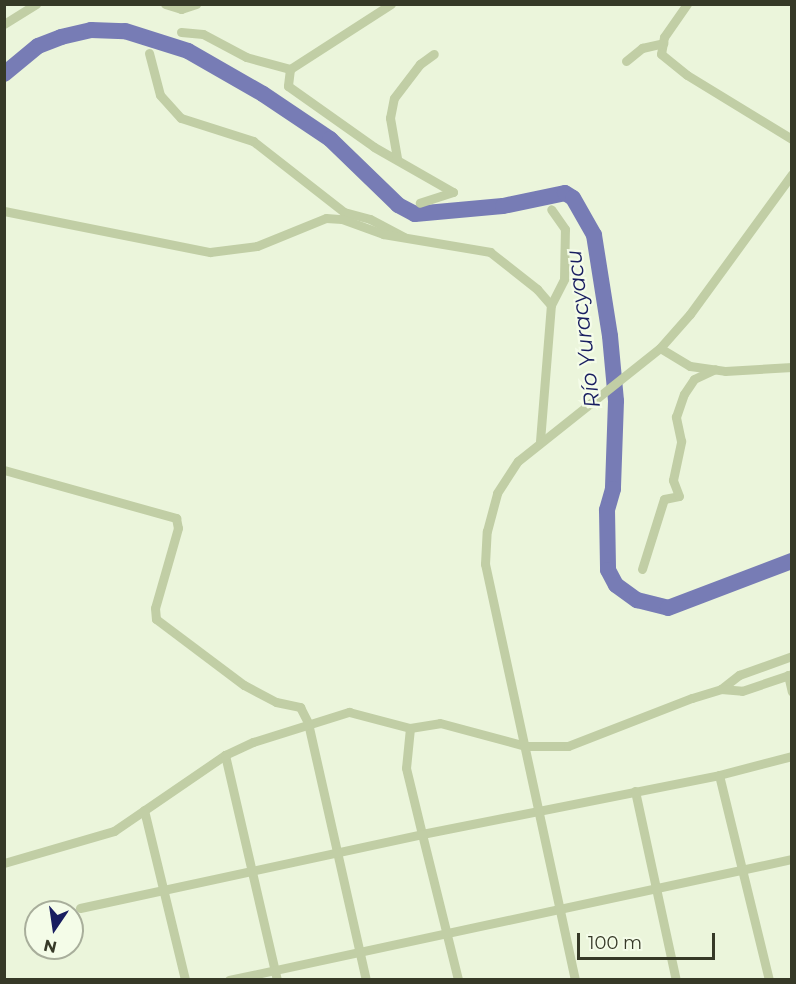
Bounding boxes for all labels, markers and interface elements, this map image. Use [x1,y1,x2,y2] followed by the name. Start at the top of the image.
[560,248,606,410] water label: Río Yuracyacu
[24,900,84,960] north arrow
[580,921,718,959] scale bar
[588,932,642,954] text: 100 m
[42,935,59,957] text: N

